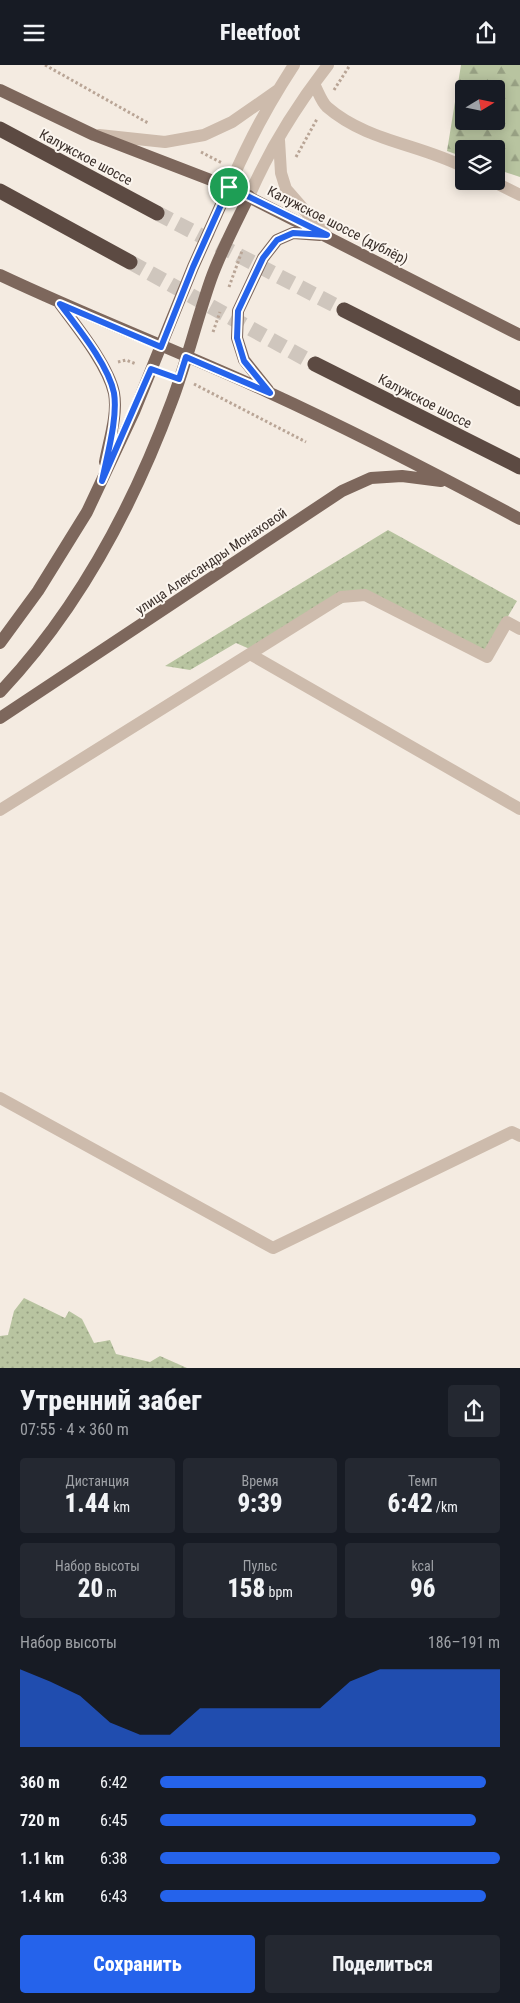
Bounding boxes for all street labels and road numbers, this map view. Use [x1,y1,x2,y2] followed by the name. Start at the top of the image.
[37,126,136,188] street label: Калужское шоссе
[265,183,411,268] street label: Калужское шоссе (дублёр)
[376,371,475,432] street label: Калужское шоссе
[132,504,290,618] street label: улица Александры Монаховой

